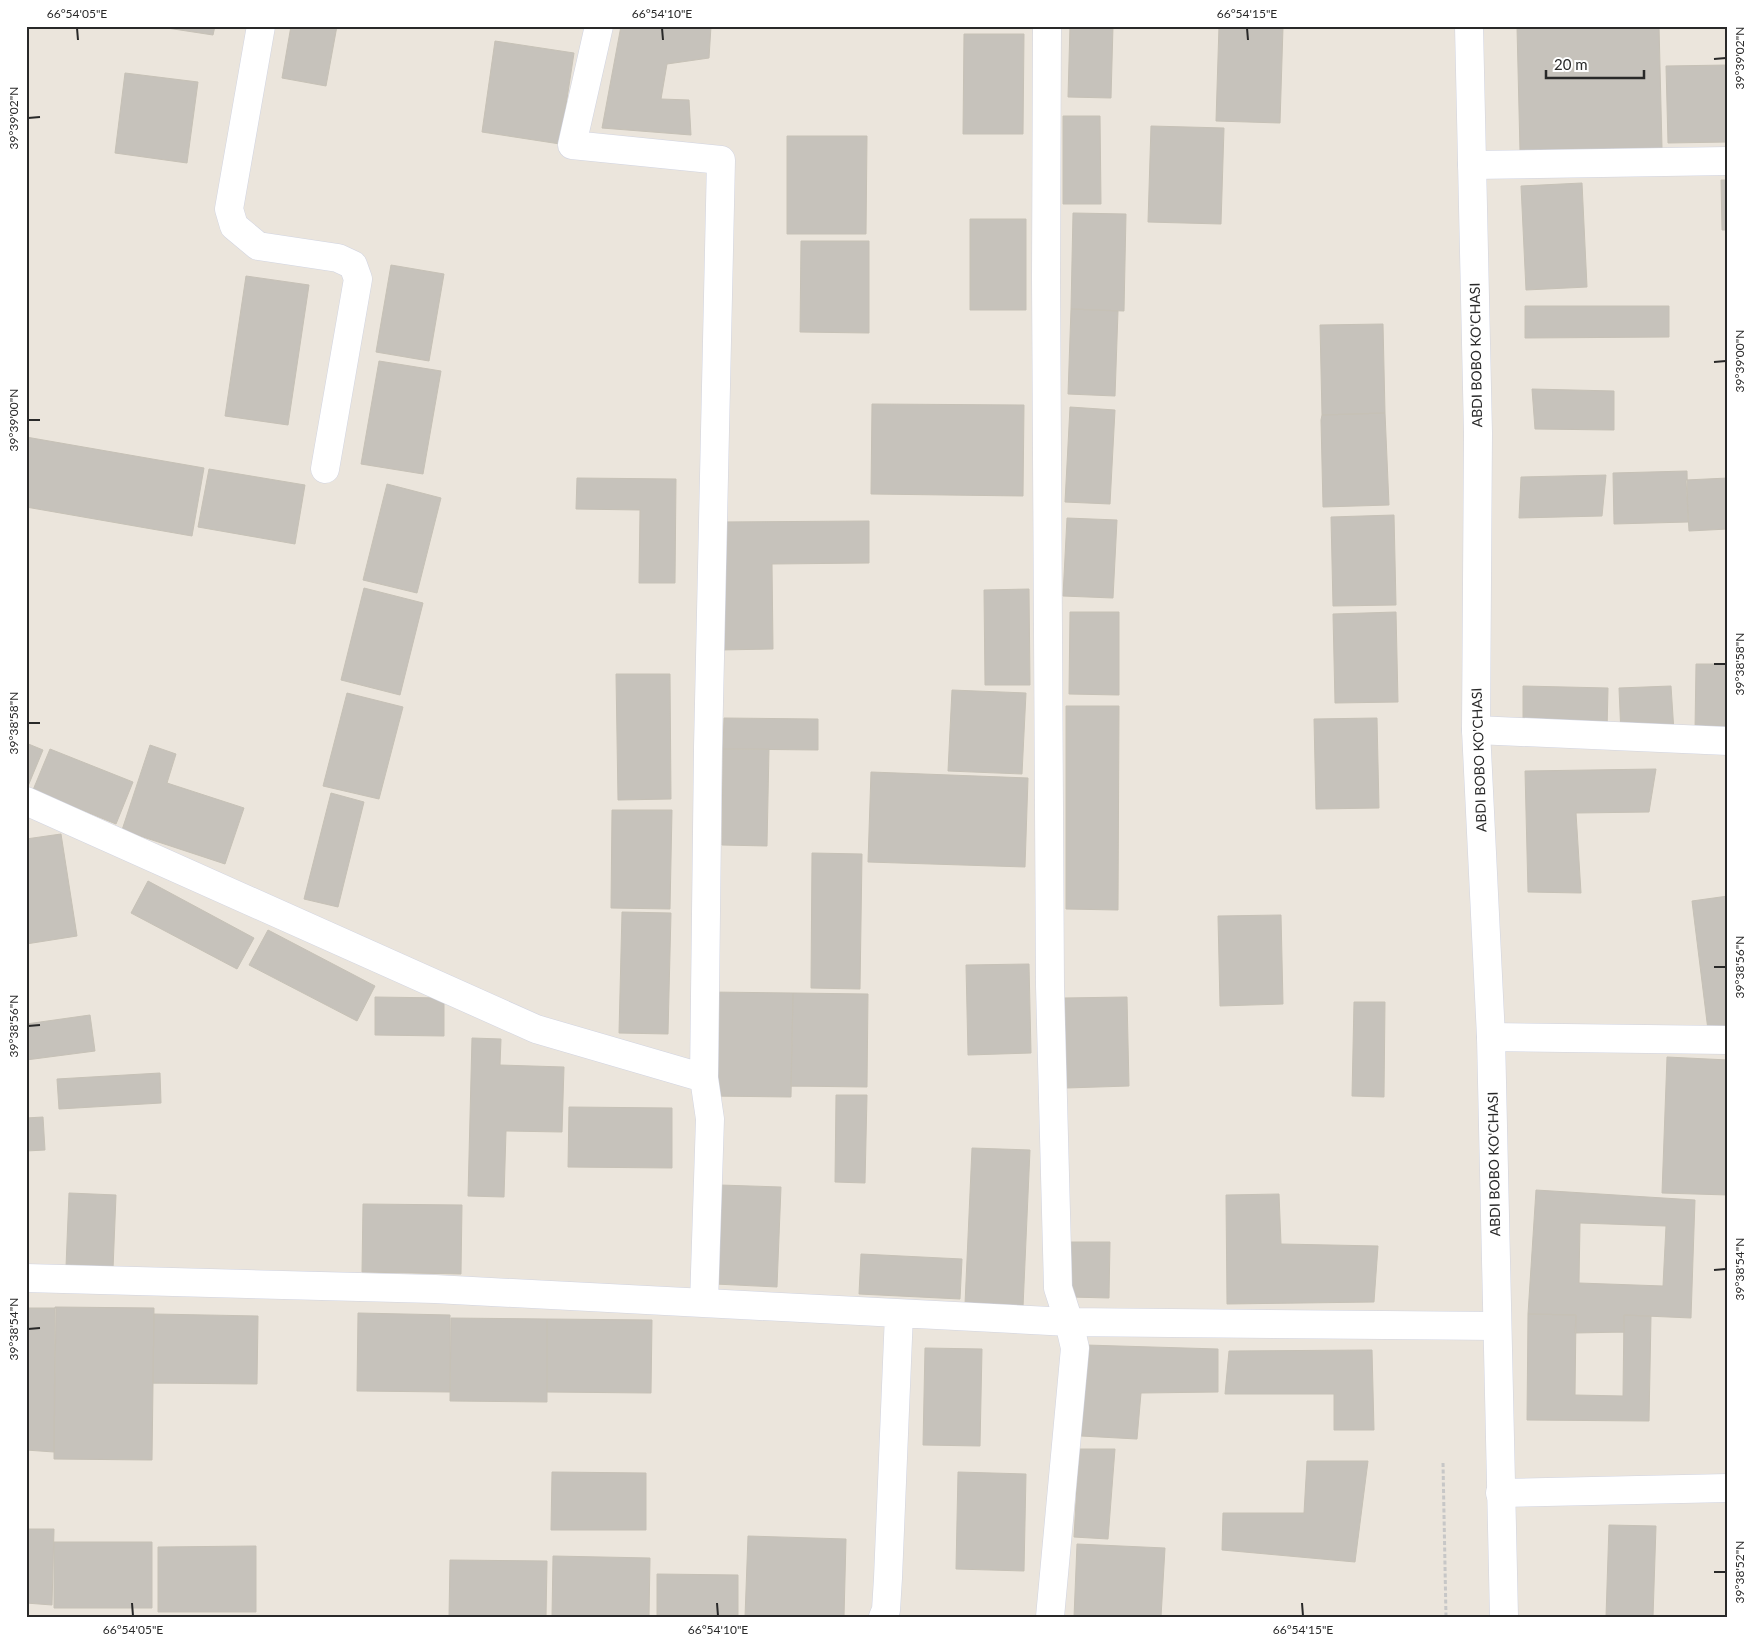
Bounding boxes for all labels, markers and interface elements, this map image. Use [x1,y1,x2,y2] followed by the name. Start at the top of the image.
[47,6,107,21] text: 66°54'05"E
[632,6,692,21] text: 66°54'10"E
[1217,6,1277,21] text: 66°54'15"E
[1732,27,1747,89] text: 39°39'02"N
[1546,48,1644,80] scale bar
[1554,55,1588,73] text: 20 m
[6,87,21,149] text: 39°39'02"N
[1466,283,1485,427] street label: ABDI BOBO KO'CHASI
[1732,330,1747,392] text: 39°39'00"N
[6,389,21,451] text: 39°39'00"N
[1732,633,1747,695] text: 39°38'58"N
[1467,687,1490,833] street label: ABDI BOBO KO'CHASI
[6,692,21,754] text: 39°38'58"N
[1732,936,1747,998] text: 39°38'56"N
[6,995,21,1057] text: 39°38'56"N
[1484,1092,1503,1236] street label: ABDI BOBO KO'CHASI
[1732,1238,1747,1300] text: 39°38'54"N
[6,1298,21,1360] text: 39°38'54"N
[1732,1541,1747,1603] text: 39°38'52"N
[103,1622,163,1637] text: 66°54'05"E
[688,1622,748,1637] text: 66°54'10"E
[1273,1622,1333,1637] text: 66°54'15"E

